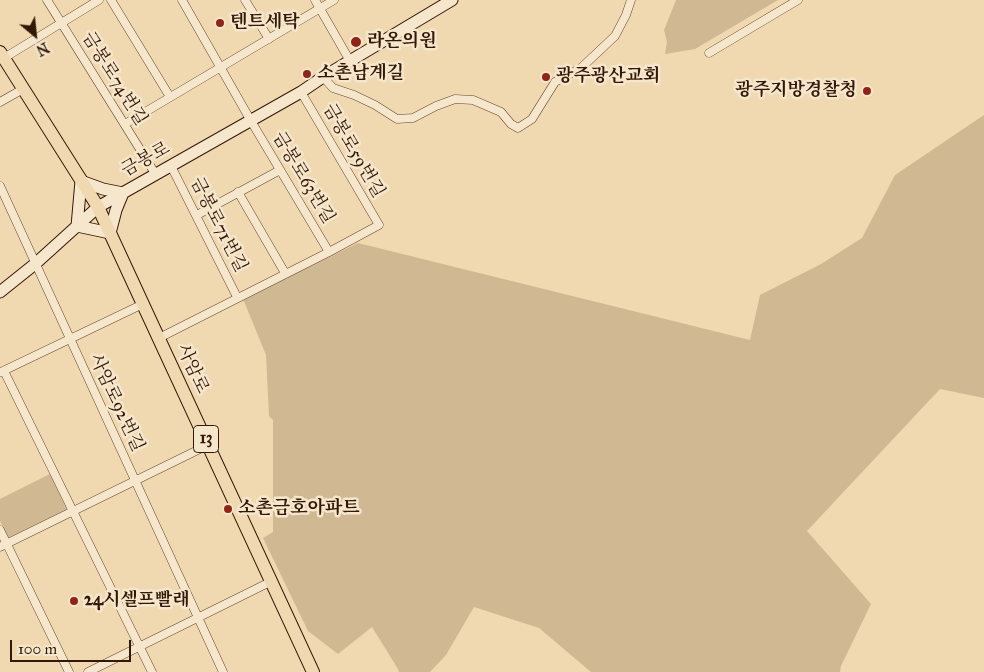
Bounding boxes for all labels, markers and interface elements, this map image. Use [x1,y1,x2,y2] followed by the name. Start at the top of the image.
[10,10,60,60] north arrow
[230,12,300,34] place label: 텐트세탁
[214,17,226,29] marker: 텐트세탁
[77,28,151,130] street label: 금봉로74번길
[367,31,437,53] place label: 라온의원
[349,35,363,49] marker: 라온의원
[33,38,52,59] text: N
[317,63,404,85] place label: 소촌남계길
[556,66,660,88] place label: 광주광산교회
[301,68,313,80] marker: 소촌남계길
[540,71,552,83] marker: 광주광산교회
[735,80,857,102] place label: 광주지방경찰청
[861,85,873,97] marker: 광주지방경찰청
[317,100,389,202] street label: 금봉로59번길
[267,128,339,228] street label: 금봉로63번길
[118,138,174,182] street label: 금봉로
[185,174,251,276] street label: 금봉로71번길
[171,341,213,397] street label: 사암로
[84,351,148,455] street label: 사암로92번길
[194,426,218,452] road number: 13
[238,498,360,520] place label: 소촌금호아파트
[222,503,234,515] marker: 소촌금호아파트
[84,590,190,612] place label: 24시셀프빨래
[68,595,80,607] marker: 24시셀프빨래
[12,630,134,662] scale bar
[18,640,57,658] text: 100 m

